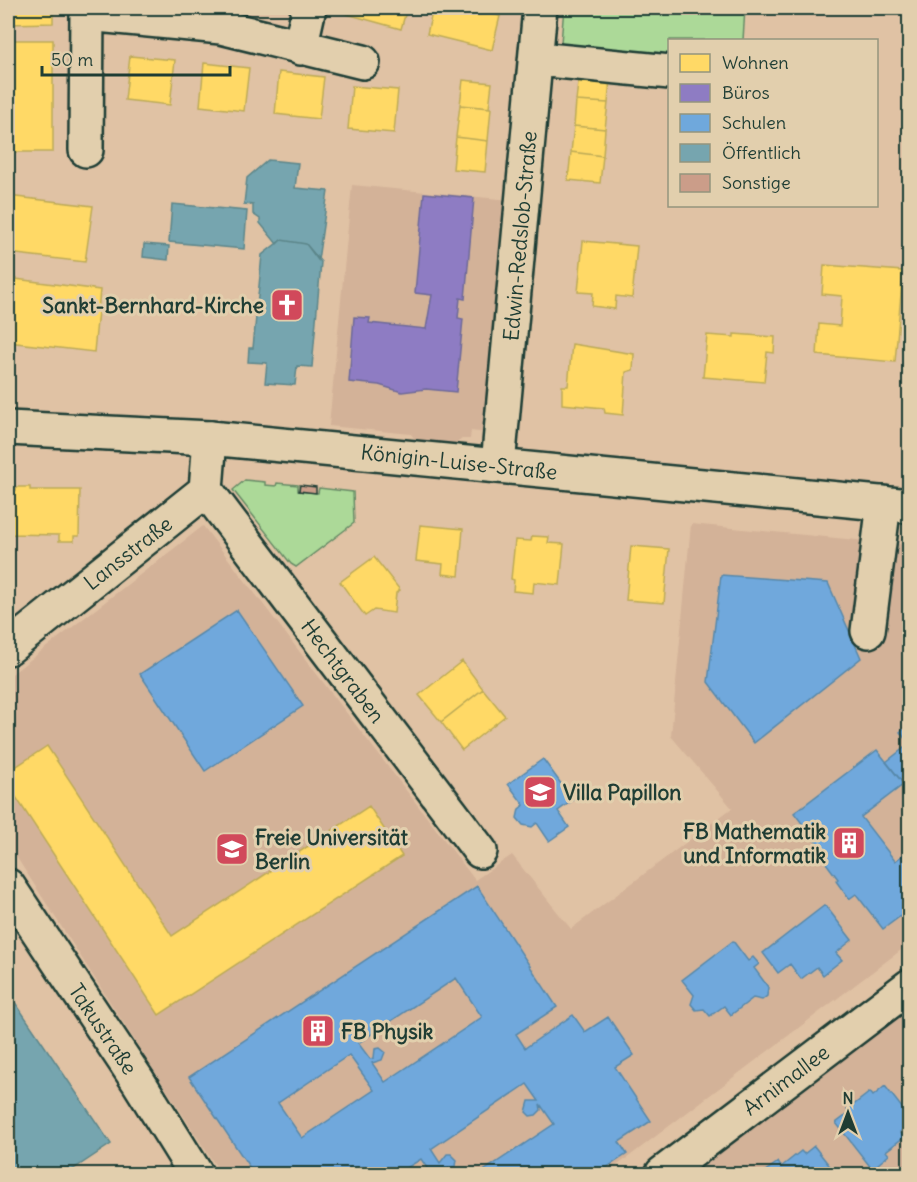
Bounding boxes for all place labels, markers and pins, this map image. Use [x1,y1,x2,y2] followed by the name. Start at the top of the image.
[269,287,305,323] church icon: Sankt-Bernhard-Kirche
[42,292,264,319] place label: Sankt-Bernhard-Kirche
[522,774,558,810] school or university icon: Villa Papillon
[563,779,681,806] place label: Villa Papillon
[683,818,826,869] place label: FB Mathematik und Informatik
[255,824,409,875] place label: Freie Universität Berlin
[831,825,867,861] building icon: FB Mathematik und Informatik
[214,831,250,867] school or university icon: Freie Universität Berlin
[300,1013,336,1049] building icon: FB Physik
[341,1018,433,1045] place label: FB Physik

